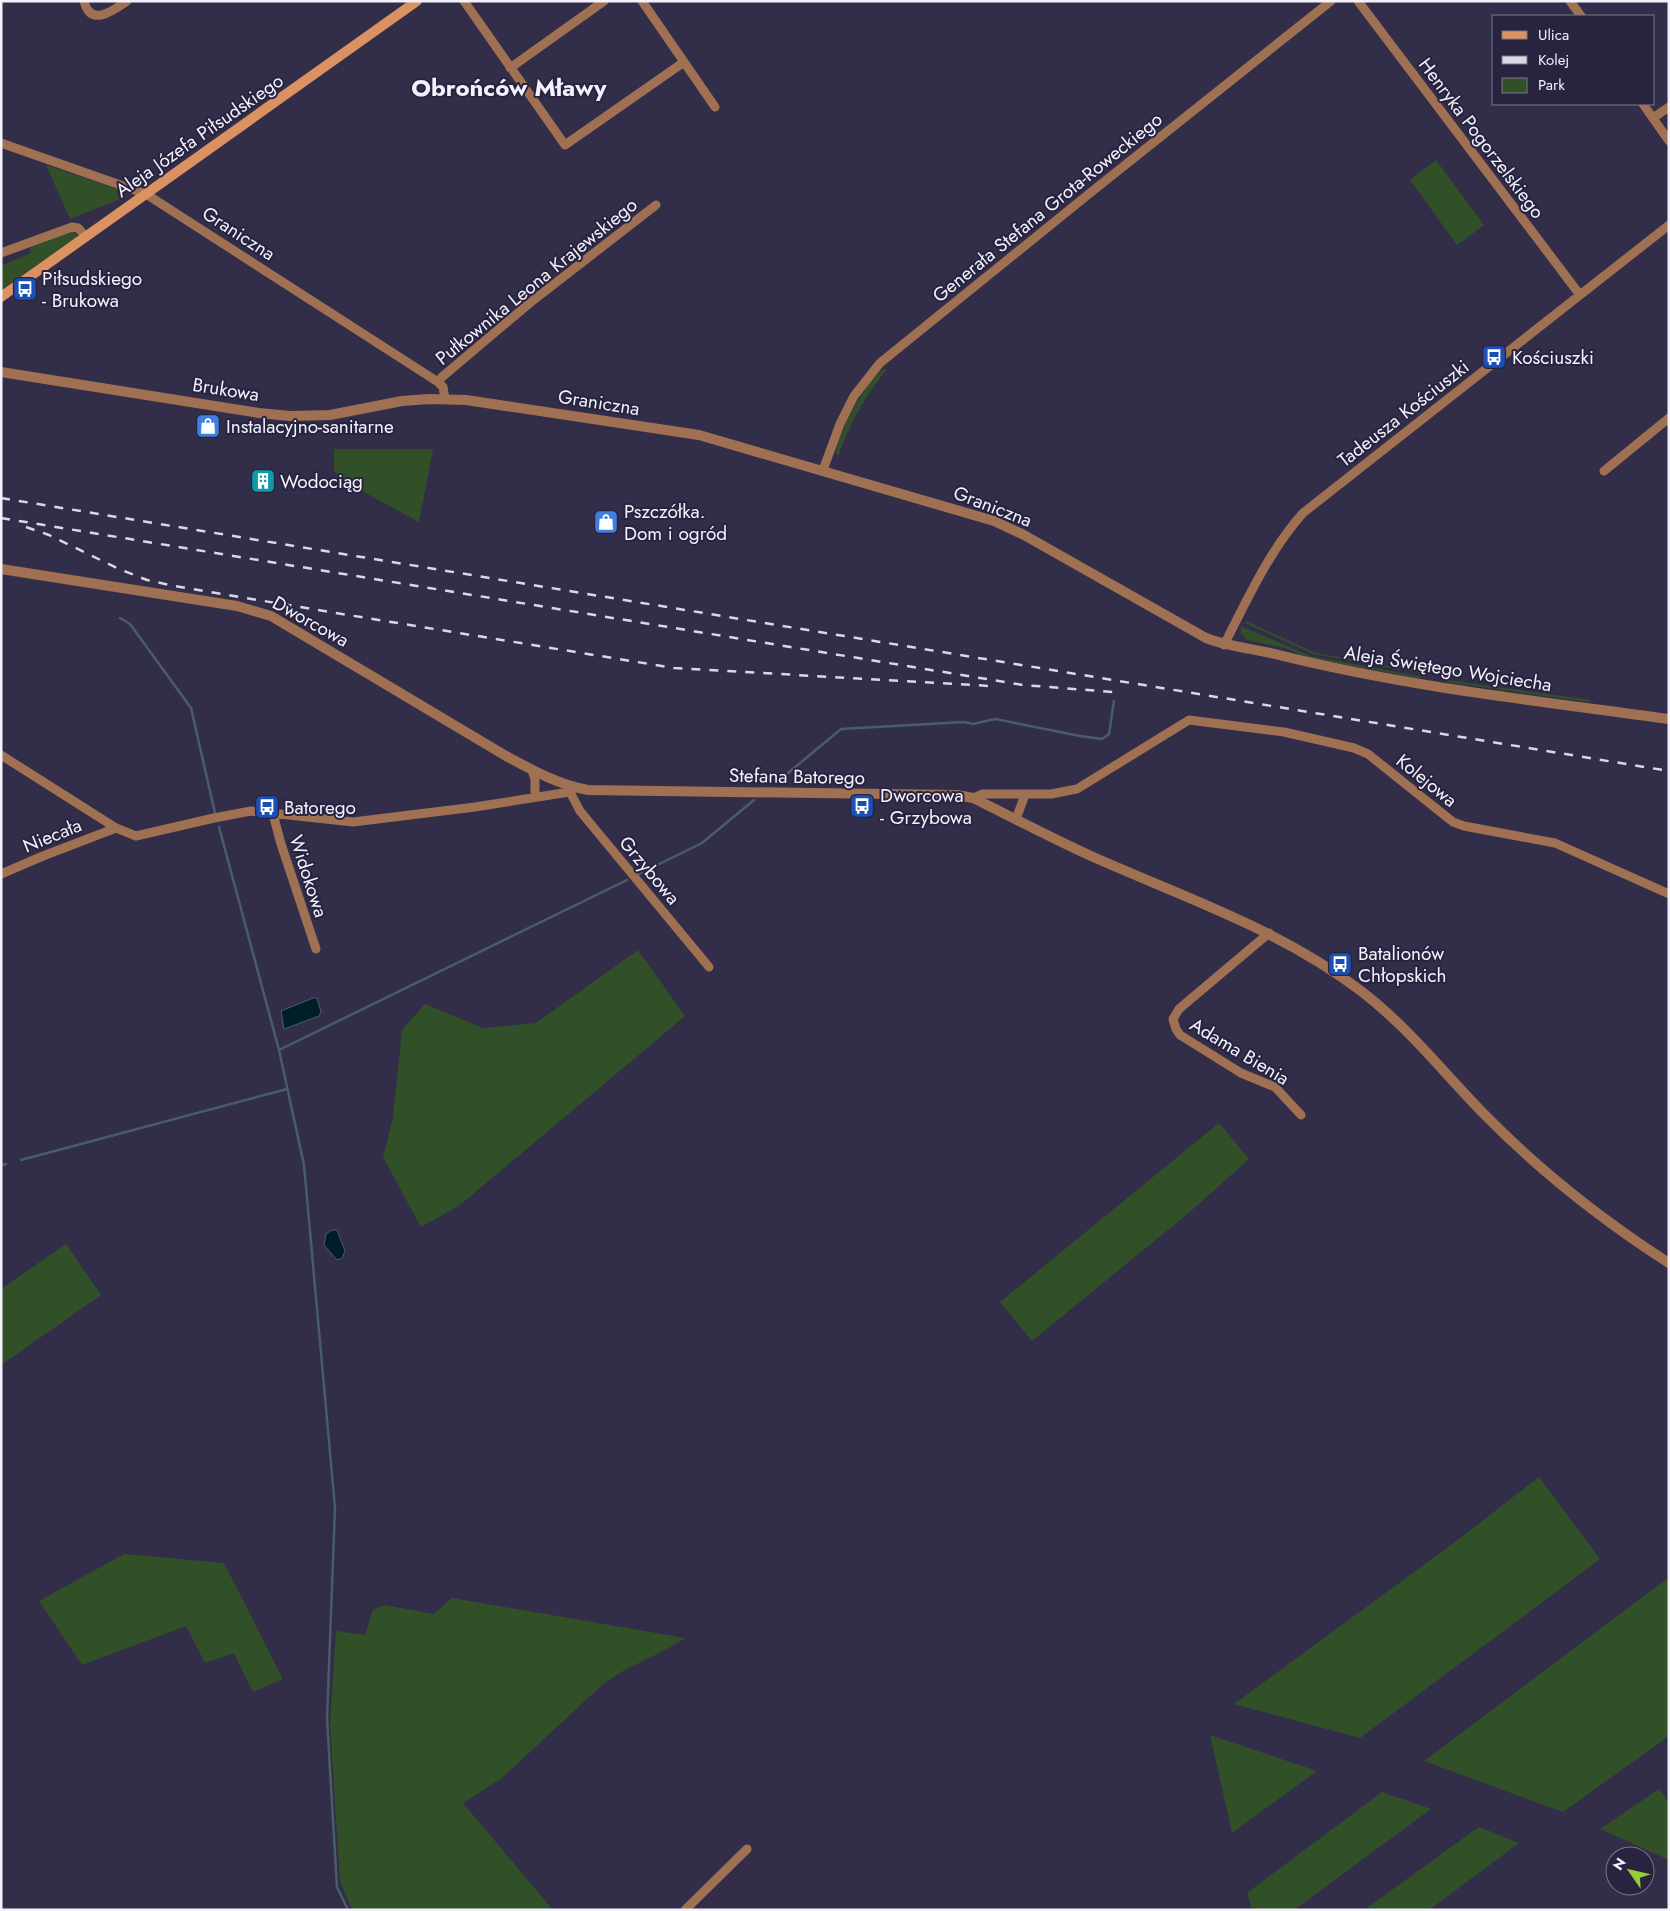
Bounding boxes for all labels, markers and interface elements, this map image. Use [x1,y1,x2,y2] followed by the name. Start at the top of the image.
[1492,15,1655,105] legend
[1538,24,1569,46] text: Ulica
[1538,49,1569,71] text: Kolej
[1412,52,1551,224] street label: Henryka Pogorzelskiego
[110,67,289,204] street label: Aleja Józefa Piłsudskiego
[411,70,607,105] district label: Obrońców Mławy
[1538,74,1565,96] text: Park
[927,106,1168,309] street label: Generała Stefana Grota-Roweckiego
[430,191,643,371] street label: Pułkownika Leona Krajewskiego
[197,200,281,267] street label: Graniczna
[42,265,142,314] place label: Piłsudskiego - Brukowa
[12,276,38,302] bus stop icon: Piłsudskiego - Brukowa
[1481,344,1507,370] bus stop icon: Kościuszki
[1512,344,1594,371] place label: Kościuszki
[1332,354,1475,473] street label: Tadeusza Kościuszki
[191,371,261,408] street label: Brukowa
[556,383,642,422] street label: Graniczna
[195,413,221,439] shop icon: Instalacyjno-sanitarne
[226,413,394,440] place label: Instalacyjno-sanitarne
[250,468,276,494] building icon: Wodociąg
[280,468,363,495] place label: Wodociąg
[950,479,1036,534] street label: Graniczna
[624,498,727,547] place label: Pszczółka. Dom i ogród
[593,509,619,535] shop icon: Pszczółka. Dom i ogród
[268,589,354,654] street label: Dworcowa
[1342,639,1554,698] street label: Aleja Świętego Wojciecha
[1390,747,1463,813] street label: Kolejowa
[729,762,865,791] street label: Stefana Batorego
[880,782,972,831] place label: Dworcowa - Grzybowa
[849,793,875,819] bus stop icon: Dworcowa - Grzybowa
[254,794,280,820] bus stop icon: Batorego
[284,794,356,821] place label: Batorego
[19,811,86,859] street label: Niecała
[613,830,686,910] street label: Grzybowa
[283,831,335,921] street label: Widokowa
[1358,940,1447,989] place label: Batalionów Chłopskich
[1327,951,1353,977] bus stop icon: Batalionów Chłopskich
[1185,1011,1295,1092] street label: Adama Bienia
[1605,1846,1655,1896] north arrow
[1608,1854,1631,1874] text: N

